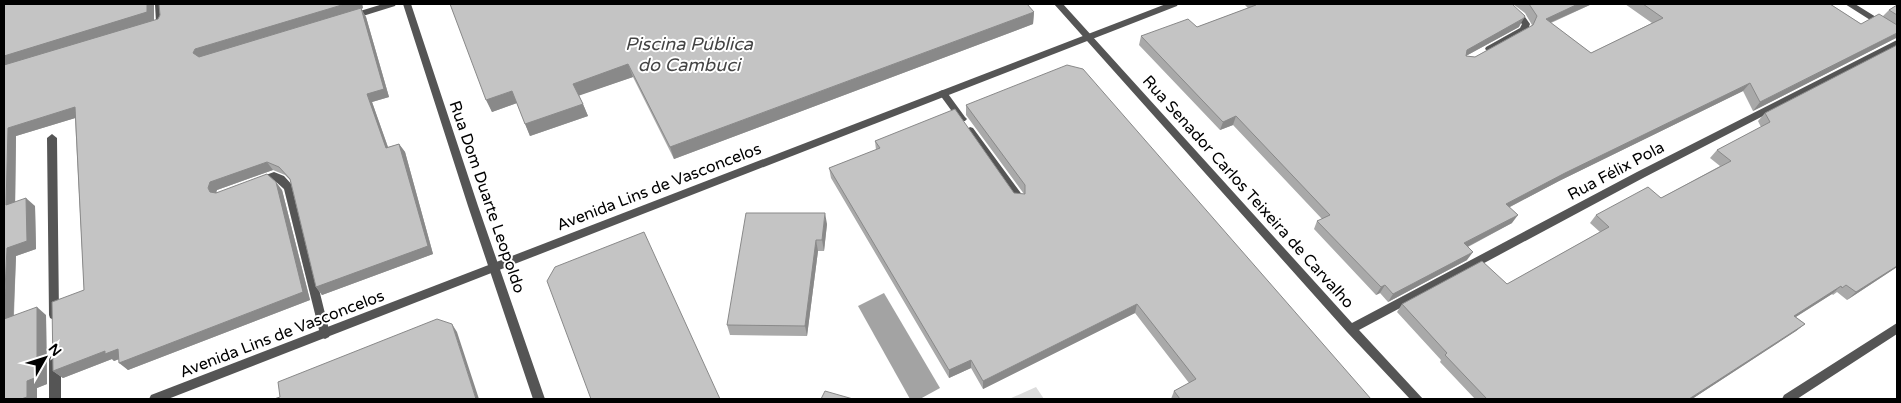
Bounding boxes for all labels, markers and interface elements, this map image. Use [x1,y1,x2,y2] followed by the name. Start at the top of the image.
[625,33,754,76] water label: Piscina Pública do Cambuci
[1138,71,1358,313] street label: Rua Senador Carlos Teixeira de Carvalho
[445,98,529,296] street label: Rua Dom Duarte Leopoldo
[1564,137,1668,205] street label: Rua Félix Pola
[554,139,764,235] street label: Avenida Lins de Vasconcelos
[177,286,387,382] street label: Avenida Lins de Vasconcelos
[20,333,70,383] north arrow
[45,340,65,360] text: N

